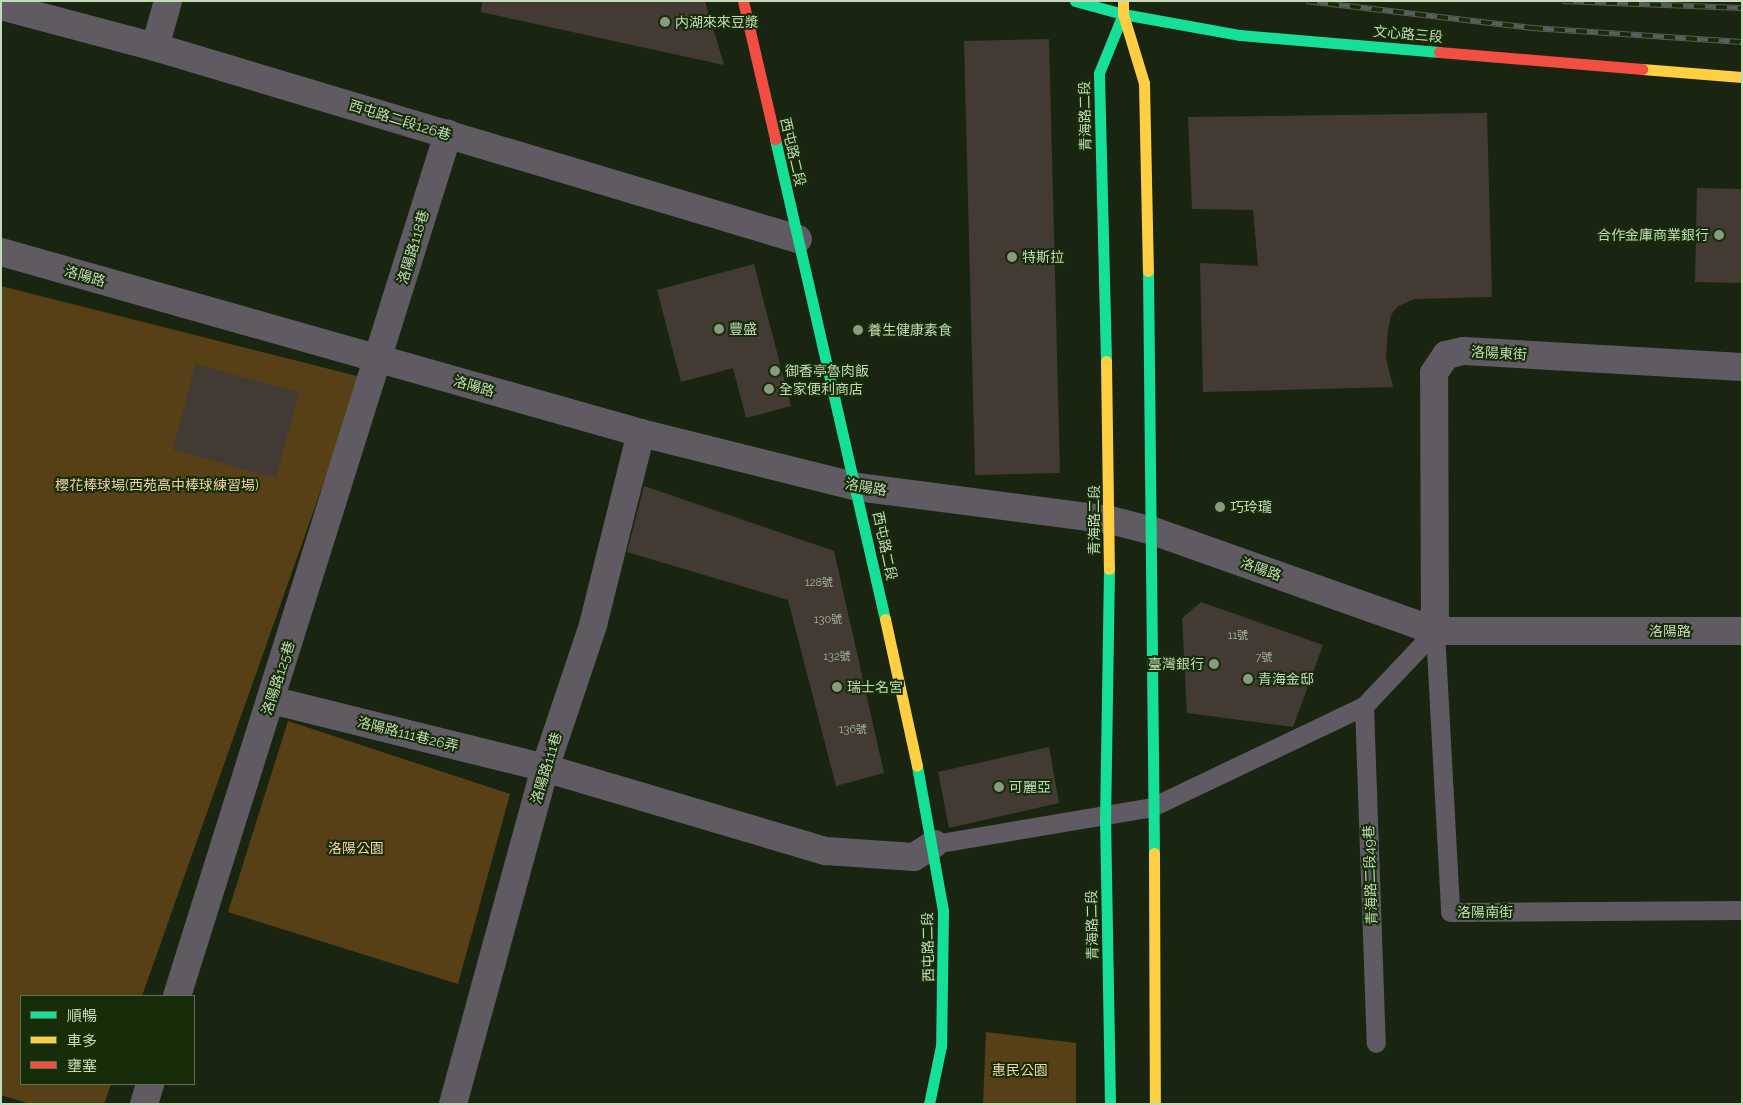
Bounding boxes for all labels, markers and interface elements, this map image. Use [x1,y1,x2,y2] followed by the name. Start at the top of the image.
[675,14,759,30] place label: 内湖來來豆漿
[659,16,671,28] marker: 内湖來來豆漿
[1372,23,1444,45] street label: 文心路三段
[1076,81,1094,151] street label: 青海路二段
[347,97,453,143] street label: 西屯路二段126巷
[777,116,809,188] street label: 西屯路二段
[394,208,432,286] street label: 洛陽路118巷
[1597,227,1709,243] place label: 合作金庫商業銀行
[1713,229,1725,241] marker: 合作金庫商業銀行
[1022,249,1064,265] place label: 特斯拉
[1006,251,1018,263] marker: 特斯拉
[62,262,108,290] street label: 洛陽路
[729,321,757,337] place label: 豐盛
[868,322,952,338] place label: 養生健康素食
[713,323,725,335] marker: 豐盛
[852,324,864,336] marker: 養生健康素食
[1471,343,1527,363] street label: 洛陽東街
[785,363,869,379] place label: 御香亭魯肉飯
[769,365,781,377] marker: 御香亭魯肉飯
[451,372,497,400] street label: 洛陽路
[779,381,863,397] place label: 全家便利商店
[763,383,775,395] marker: 全家便利商店
[844,475,888,499] street label: 洛陽路
[55,477,259,493] park label: 櫻花棒球場(西苑高中棒球練習場)
[1086,485,1102,555] street label: 青海路二段
[1230,499,1272,515] place label: 巧玲瓏
[1214,501,1226,513] marker: 巧玲瓏
[870,510,900,582] street label: 西屯路二段
[1238,554,1284,584] street label: 洛陽路
[805,576,833,590] house number: 128號
[814,613,842,627] house number: 130號
[1649,623,1691,639] street label: 洛陽路
[1228,629,1248,643] house number: 11號
[258,639,298,717] street label: 洛陽路125巷
[823,650,851,664] house number: 132號
[1256,651,1272,665] house number: 7號
[1148,656,1204,672] place label: 臺灣銀行
[1208,658,1220,670] marker: 臺灣銀行
[1258,671,1314,687] place label: 青海金邸
[1242,673,1254,685] marker: 青海金邸
[847,679,903,695] place label: 瑞士名宮
[831,681,843,693] marker: 瑞士名宮
[356,713,460,755] street label: 洛陽路111巷26弄
[839,723,867,737] house number: 136號
[527,730,565,806] street label: 洛陽路111巷
[1009,779,1051,795] place label: 可麗亞
[993,781,1005,793] marker: 可麗亞
[1360,825,1380,925] street label: 青海路二段49巷
[328,840,384,856] park label: 洛陽公園
[1083,890,1101,960] street label: 青海路二段
[1457,904,1513,920] street label: 洛陽南街
[919,912,937,982] street label: 西屯路二段
[20,995,195,1085] legend
[67,1007,97,1025] text: 順暢
[67,1032,97,1050] text: 車多
[67,1057,97,1075] text: 壅塞
[992,1062,1048,1078] park label: 惠民公園

